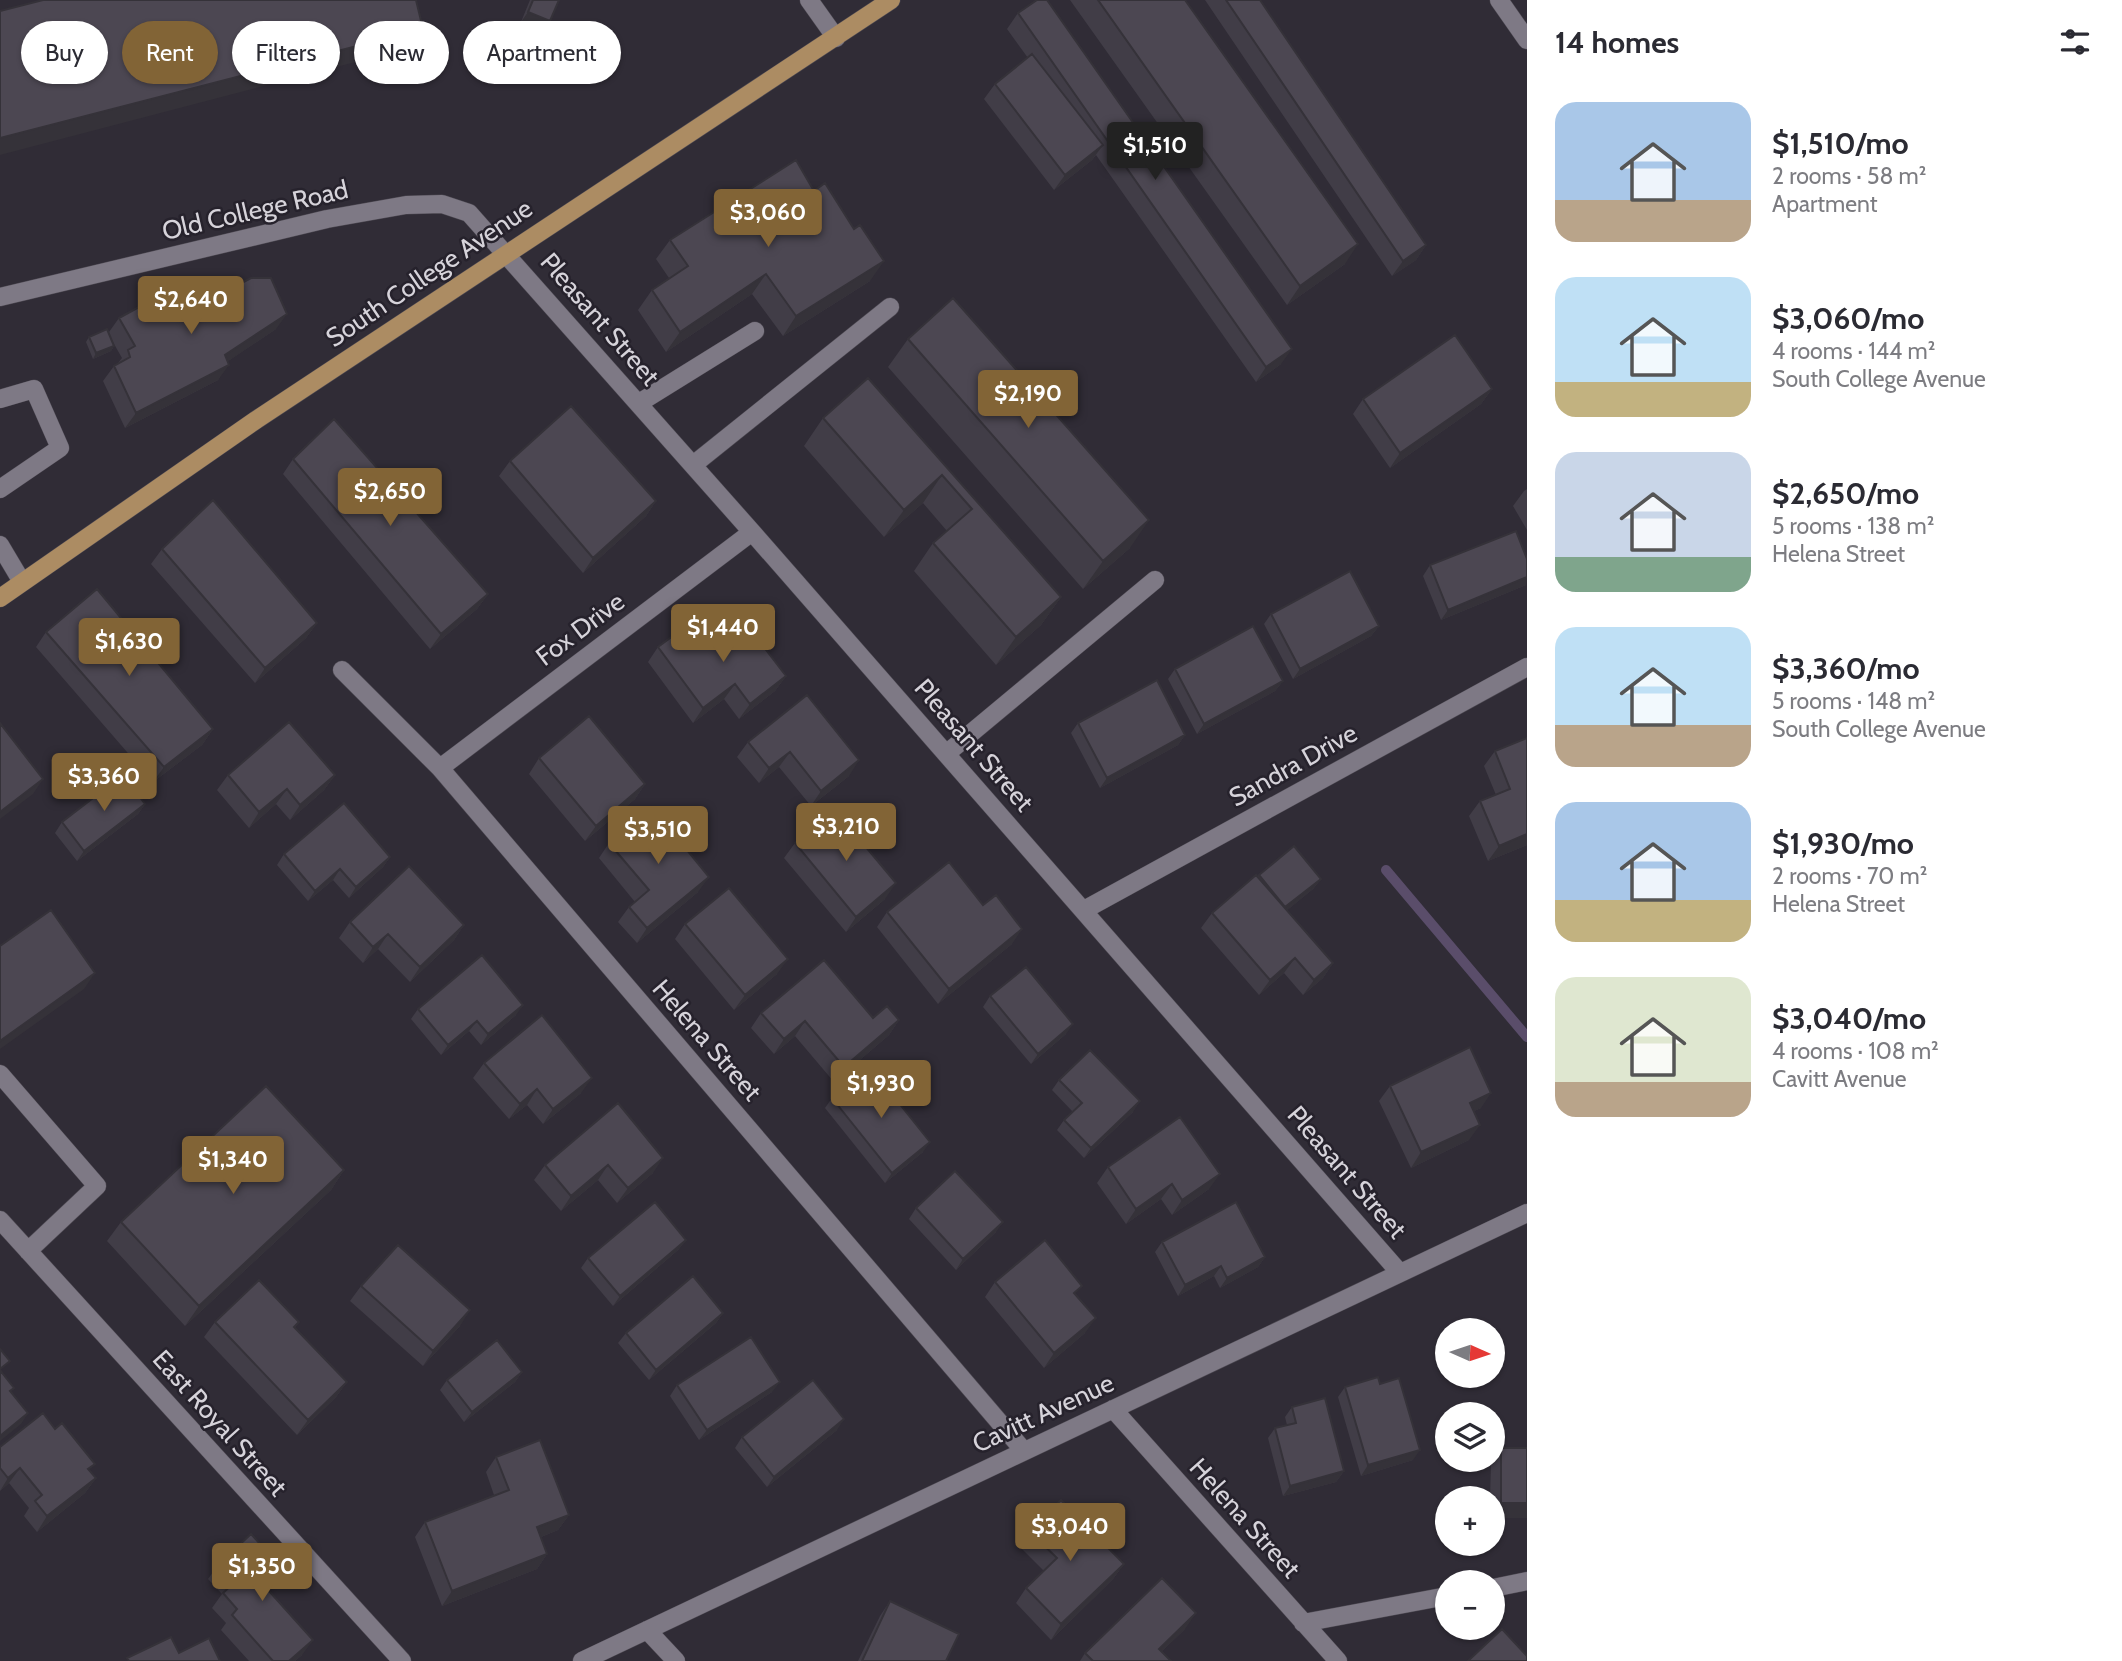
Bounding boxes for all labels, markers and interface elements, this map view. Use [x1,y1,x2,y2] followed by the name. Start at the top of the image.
[21,21,108,84] chip: Buy
[122,21,218,84] chip: Rent
[232,21,340,84] chip: Filters
[354,21,449,84] chip: New
[463,21,621,84] chip: Apartment
[2056,23,2094,61] icon: filters
[1555,24,1679,61] text: 14 homes
[1098,122,1212,182] pin: $1,510
[1772,125,1909,162] text: $1,510/mo
[1611,130,1695,214] icon: home
[1123,131,1187,159] text: $1,510
[1772,162,1926,190] text: 2 rooms · 58 m²
[159,173,351,247] street label: Old College Road
[711,190,825,249] pin: $3,060
[1772,190,1877,218] text: Apartment
[320,192,538,354] street label: South College Avenue
[730,198,806,226] text: $3,060
[534,246,667,392] street label: Pleasant Street
[134,276,248,336] pin: $2,640
[154,285,228,313] text: $2,640
[1772,300,1924,337] text: $3,060/mo
[1611,305,1695,389] icon: home
[1772,337,1935,365] text: 4 rooms · 144 m²
[1772,365,1986,393] text: South College Avenue
[971,370,1085,430] pin: $2,190
[994,379,1062,407] text: $2,190
[333,468,447,528] pin: $2,650
[1772,475,1919,512] text: $2,650/mo
[354,477,426,505] text: $2,650
[1611,480,1695,564] icon: home
[1772,512,1934,540] text: 5 rooms · 138 m²
[1772,540,1905,568] text: Helena Street
[529,585,631,673] street label: Fox Drive
[666,604,780,664] pin: $1,440
[687,613,759,641] text: $1,440
[72,618,186,678] pin: $1,630
[95,627,163,655] text: $1,630
[1772,650,1920,687] text: $3,360/mo
[1611,655,1695,739] icon: home
[908,672,1041,818] street label: Pleasant Street
[1772,687,1935,715] text: 5 rooms · 148 m²
[1772,715,1986,743] text: South College Avenue
[1223,717,1363,813] street label: Sandra Drive
[47,754,161,813] pin: $3,360
[68,762,140,790] text: $3,360
[789,804,903,863] pin: $3,210
[601,806,715,866] pin: $3,510
[812,812,880,840] text: $3,210
[624,815,692,843] text: $3,510
[1772,825,1914,862] text: $1,930/mo
[1611,830,1695,914] icon: home
[1772,862,1927,890] text: 2 rooms · 70 m²
[1772,890,1905,918] text: Helena Street
[646,973,769,1107] street label: Helena Street
[1772,1000,1926,1037] text: $3,040/mo
[1611,1005,1695,1089] icon: home
[1772,1037,1939,1065] text: 4 rooms · 108 m²
[824,1060,938,1120] pin: $1,930
[1772,1065,1907,1093] text: Cavitt Avenue
[847,1069,915,1097] text: $1,930
[1281,1099,1414,1245] street label: Pleasant Street
[176,1136,290,1196] pin: $1,340
[198,1145,268,1173] text: $1,340
[1435,1318,1505,1388] north arrow
[1435,1318,1505,1640] map controls
[146,1343,294,1503] street label: East Royal Street
[967,1366,1119,1460] street label: Cavitt Avenue
[1435,1402,1505,1472] button: layers
[1183,1451,1307,1585] street label: Helena Street
[1435,1486,1505,1556] button: +
[1013,1504,1127,1563] pin: $3,040
[1031,1512,1109,1540] text: $3,040
[205,1544,319,1603] pin: $1,350
[228,1552,296,1580] text: $1,350
[1435,1570,1505,1640] button: −

